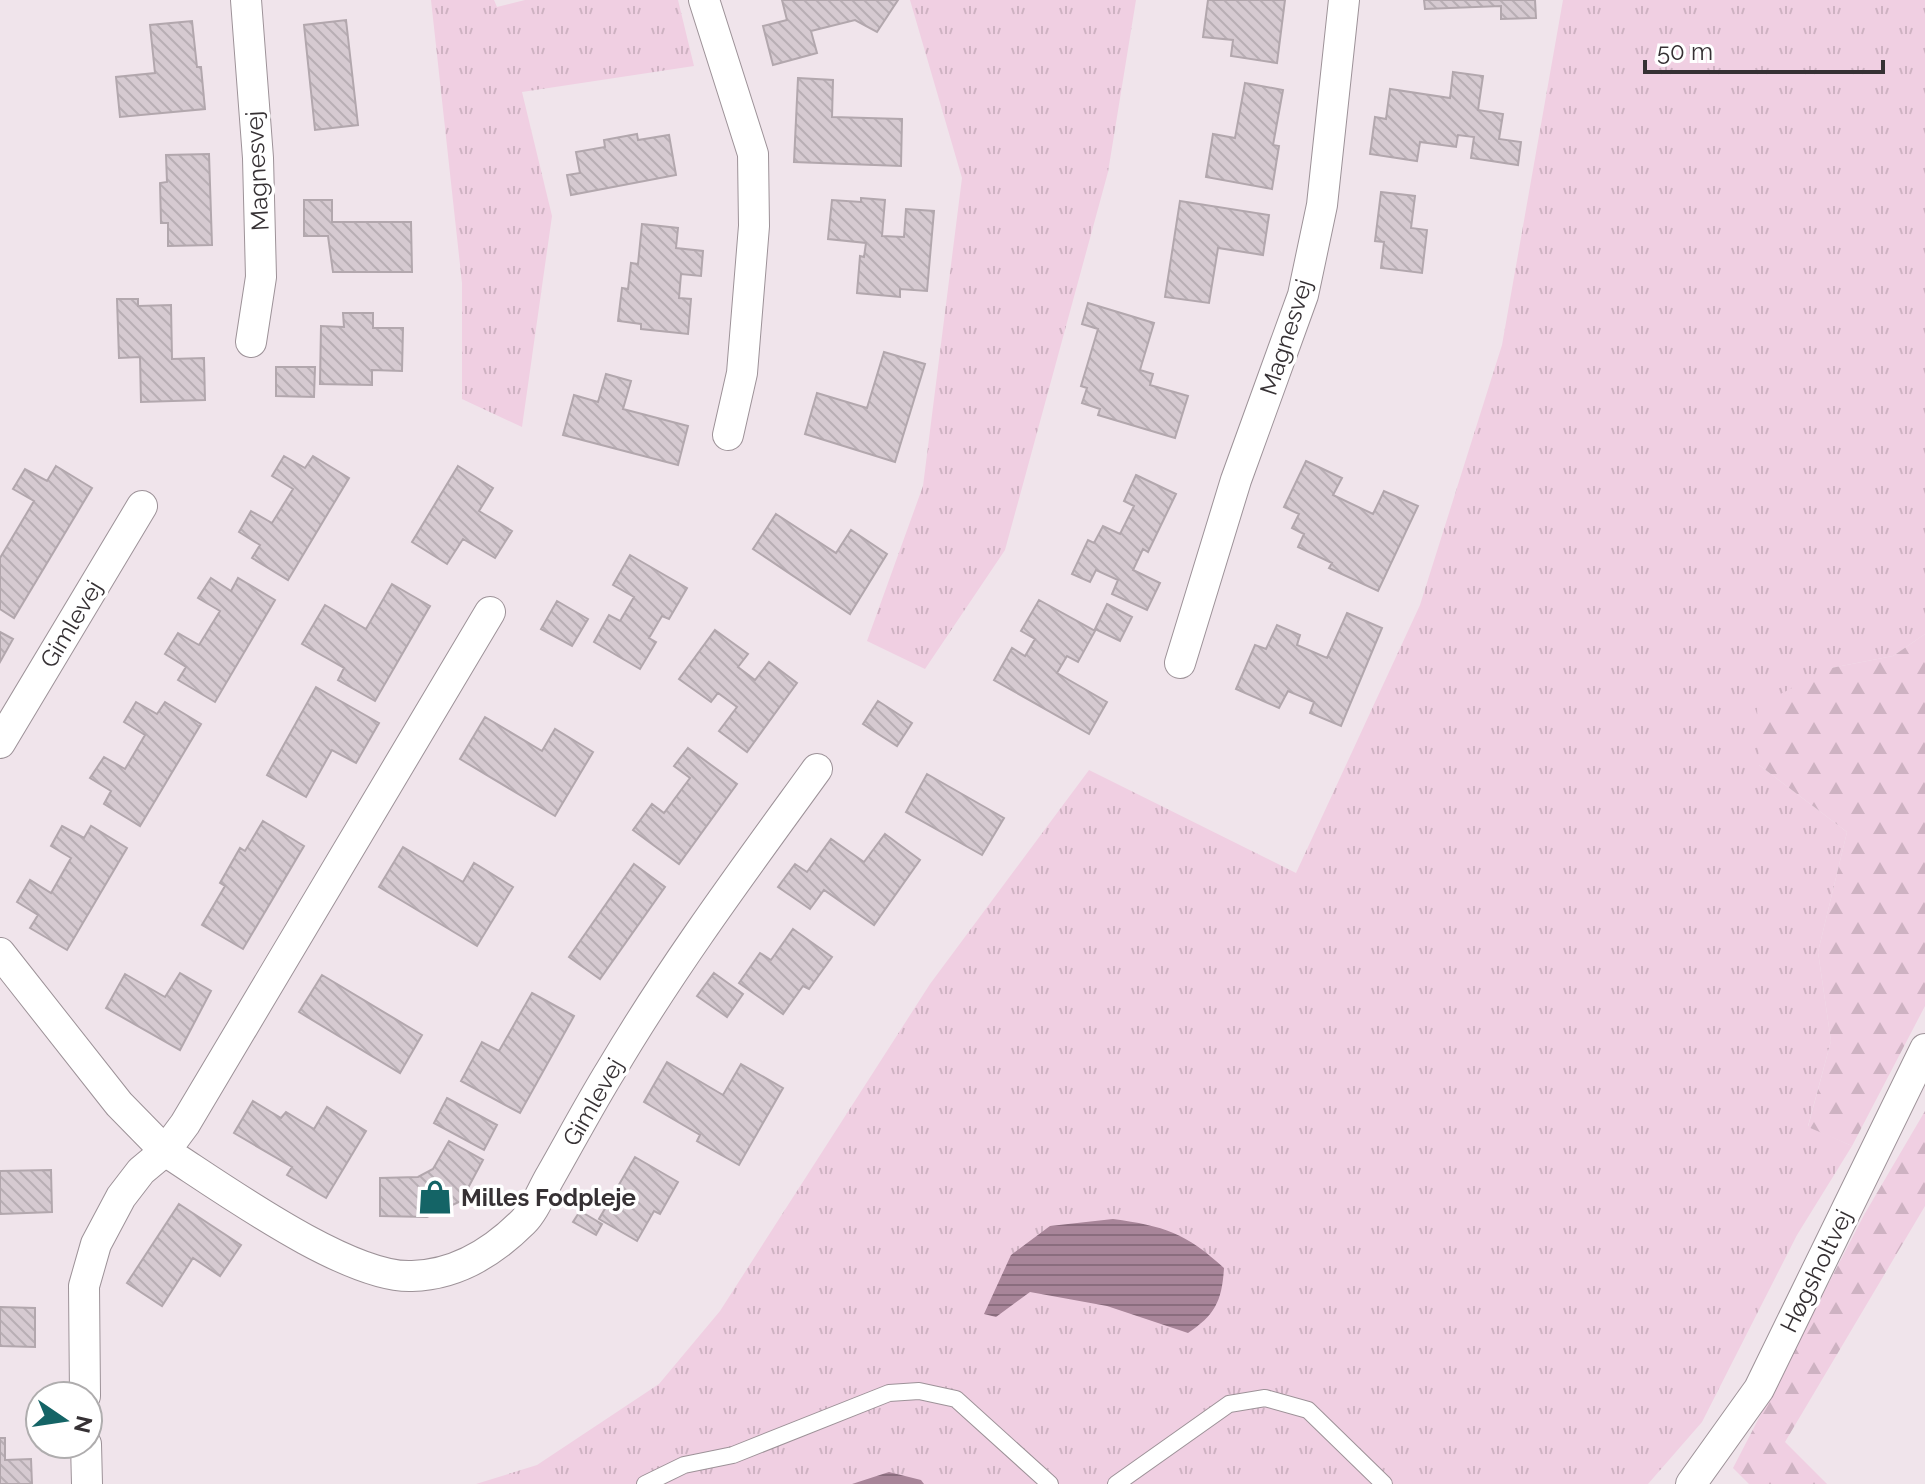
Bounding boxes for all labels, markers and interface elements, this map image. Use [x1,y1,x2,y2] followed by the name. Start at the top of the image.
[1645,24,1883,74] scale bar
[1657,37,1713,66] text: 50 m
[239,110,275,232] street label: Magnesvej
[1254,275,1318,399] street label: Magnesvej
[34,575,108,673] street label: Gimlevej
[556,1053,630,1151] street label: Gimlevej
[416,1178,454,1216] shop icon: Milles Fodpleje
[461,1183,636,1212] place label: Milles Fodpleje
[1774,1205,1858,1337] street label: Høgsholtvej
[24,1380,104,1460] north arrow
[69,1413,98,1436] text: N

